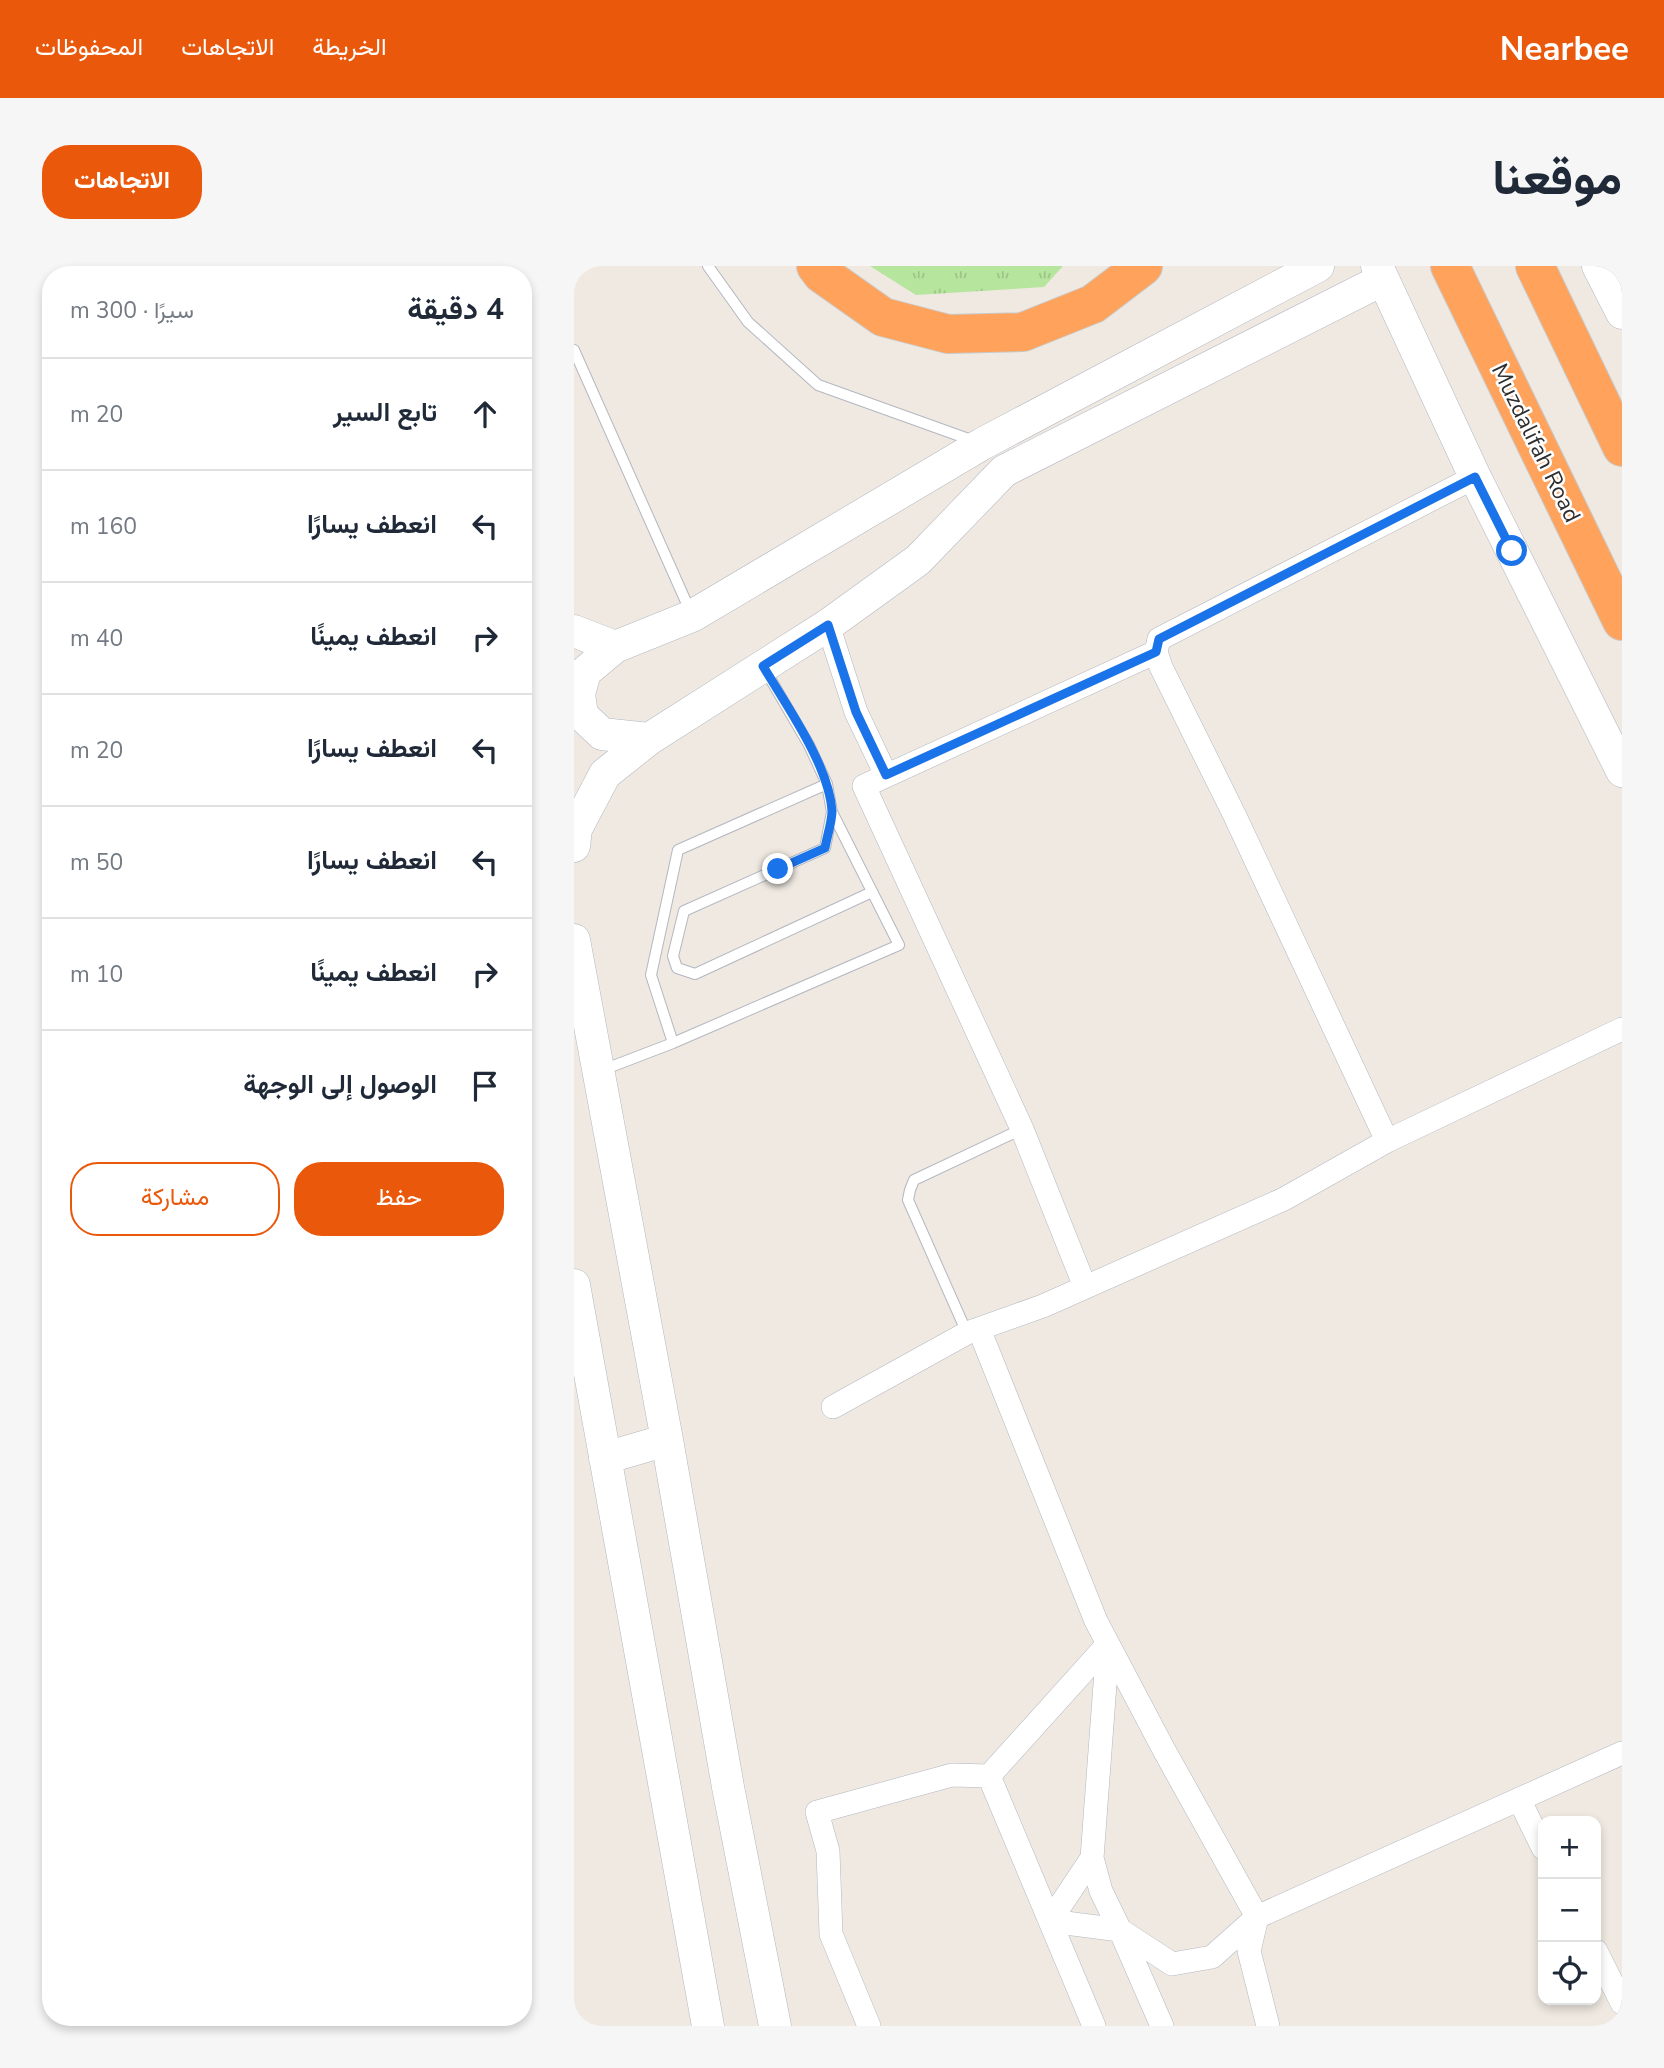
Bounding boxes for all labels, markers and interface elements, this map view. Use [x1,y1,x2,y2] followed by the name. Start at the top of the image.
[1500,27,1629,72] text: Nearbee
[35,31,143,63] text: المحفوظات
[181,31,274,63] text: الاتجاهات
[312,31,387,63] text: الخريطة
[1492,144,1622,211] text: موقعنا
[42,145,202,219] button: الاتجاهات
[407,289,504,330] text: 4 دقيقة
[70,295,194,326] text: سيرًا · 300 m
[1484,358,1588,528] street label: Muzdalifah Road
[333,395,437,430] text: تابع السير
[466,395,504,433] icon: ahead
[70,399,123,430] text: 20 m
[307,507,437,542] text: انعطف يسارًا
[466,507,504,545] icon: left
[70,511,137,542] text: 160 m
[1496,535,1527,566] route start
[310,619,437,654] text: انعطف يمينًا
[466,619,504,657] icon: right
[70,623,123,654] text: 40 m
[307,731,437,766] text: انعطف يسارًا
[466,731,504,769] icon: left
[70,735,123,766] text: 20 m
[307,843,437,878] text: انعطف يسارًا
[466,843,504,881] icon: left
[70,847,123,878] text: 50 m
[762,853,793,884] route end
[310,955,437,990] text: انعطف يمينًا
[466,955,504,993] icon: right
[70,959,123,990] text: 10 m
[243,1067,437,1102] text: الوصول إلى الوجهة
[466,1067,504,1105] icon: arrive
[70,1162,280,1236] button: مشاركة
[294,1162,504,1236] button: حفظ
[1538,1816,1601,2005] map controls
[1538,1816,1601,1879] button: +
[1538,1879,1601,1942] button: −
[1538,1942,1601,2005] button: locate

